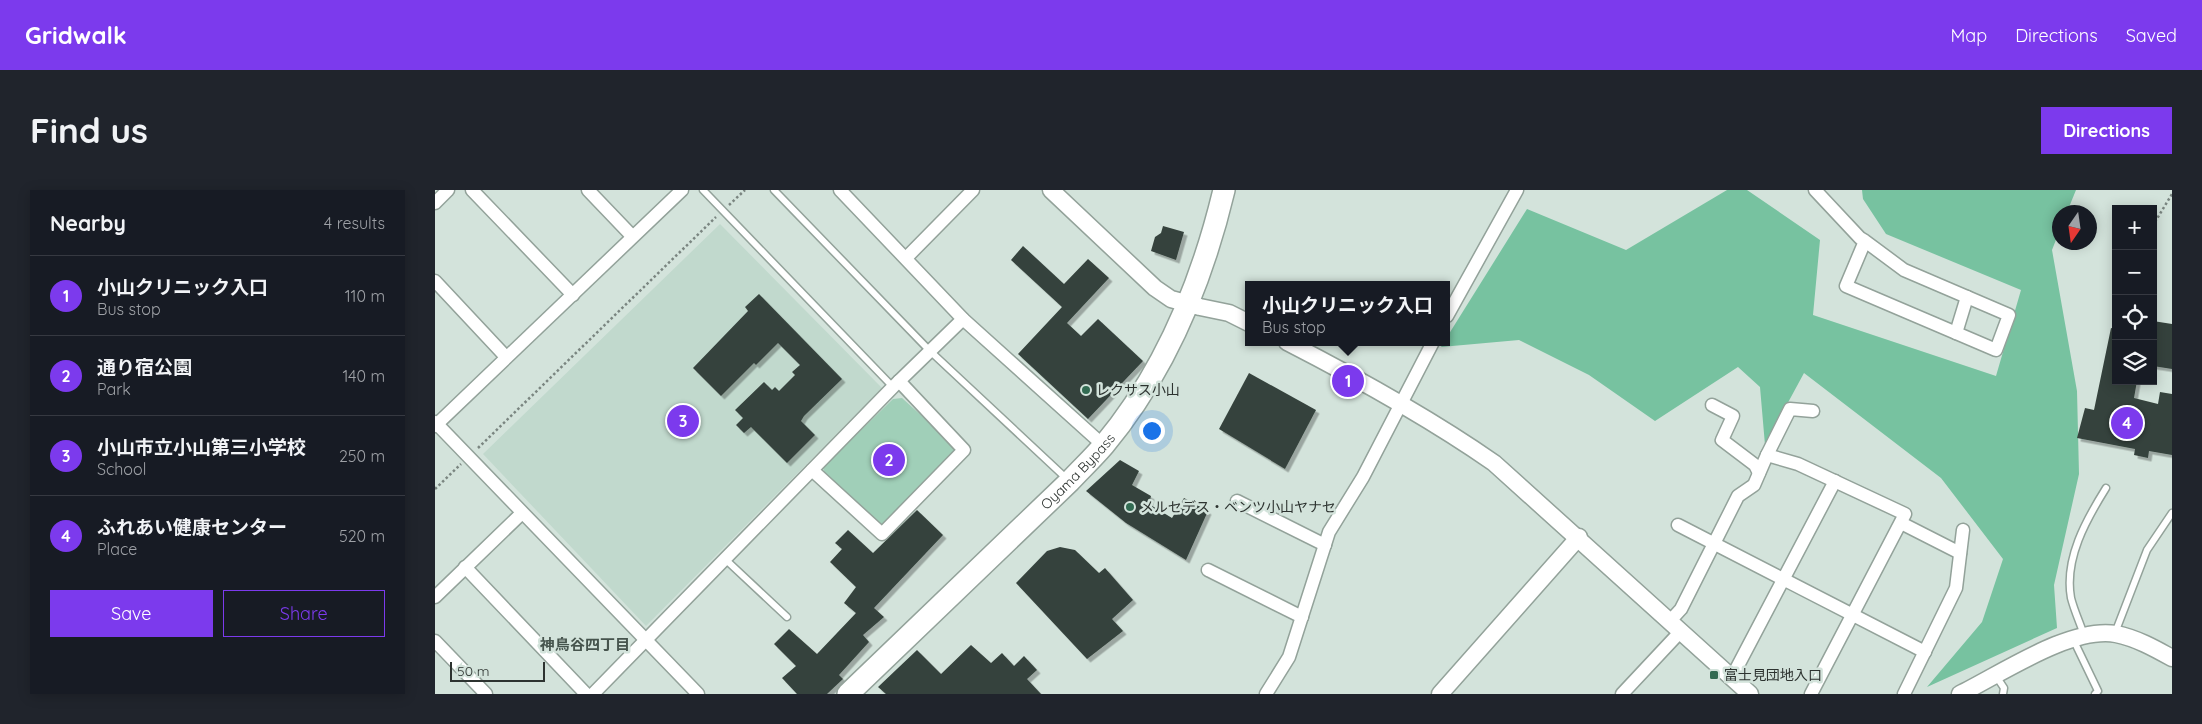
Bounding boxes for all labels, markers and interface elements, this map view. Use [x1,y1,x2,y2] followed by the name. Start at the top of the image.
[25,20,127,50] text: Gridwalk
[1950,24,1987,47] text: Map
[2015,24,2098,47] text: Directions
[2126,24,2177,47] text: Saved
[2041,107,2172,154] button: Directions
[30,108,148,152] text: Find us
[2052,205,2097,250] north arrow
[2112,205,2157,385] map controls
[2112,205,2157,250] button: +
[50,210,126,236] text: Nearby
[324,213,385,233] text: 4 results
[2112,250,2157,295] button: −
[97,275,268,299] text: 小山クリニック入口
[1245,281,1450,346] popup
[63,286,69,306] text: 1
[345,286,385,306] text: 110 m
[1262,293,1433,317] text: 小山クリニック入口
[2112,295,2157,340] button: locate
[97,299,161,319] text: Bus stop
[1262,317,1326,337] text: Bus stop
[2112,340,2157,385] button: layers
[97,355,192,379] text: 通り宿公園
[1332,362,1364,400] pin: 1
[61,366,71,386] text: 2
[342,366,385,386] text: 140 m
[97,379,131,399] text: Park
[1096,381,1180,399] place label: レクサス小山
[1080,384,1092,396] marker: レクサス小山
[667,402,699,440] pin: 3
[2111,404,2143,442] pin: 4
[1139,418,1165,444] your location
[1037,430,1119,513] street label: Oyama Bypass
[97,435,306,459] text: 小山市立小山第三小学校
[873,441,905,479] pin: 2
[62,446,70,466] text: 3
[339,446,385,466] text: 250 m
[97,459,146,479] text: School
[1140,498,1336,516] place label: メルセデス・ベンツ小山ヤナセ
[1124,501,1136,513] marker: メルセデス・ベンツ小山ヤナセ
[97,515,287,539] text: ふれあい健康センター
[61,526,71,546] text: 4
[339,526,385,546] text: 520 m
[97,539,137,559] text: Place
[50,590,213,637] button: Save
[223,590,385,637] button: Share
[539,635,630,654] district label: 神鳥谷四丁目
[450,659,545,682] scale bar
[457,662,490,680] text: 50 m
[1724,666,1822,684] place label: 富士見団地入口
[1708,669,1720,681] marker: 富士見団地入口

